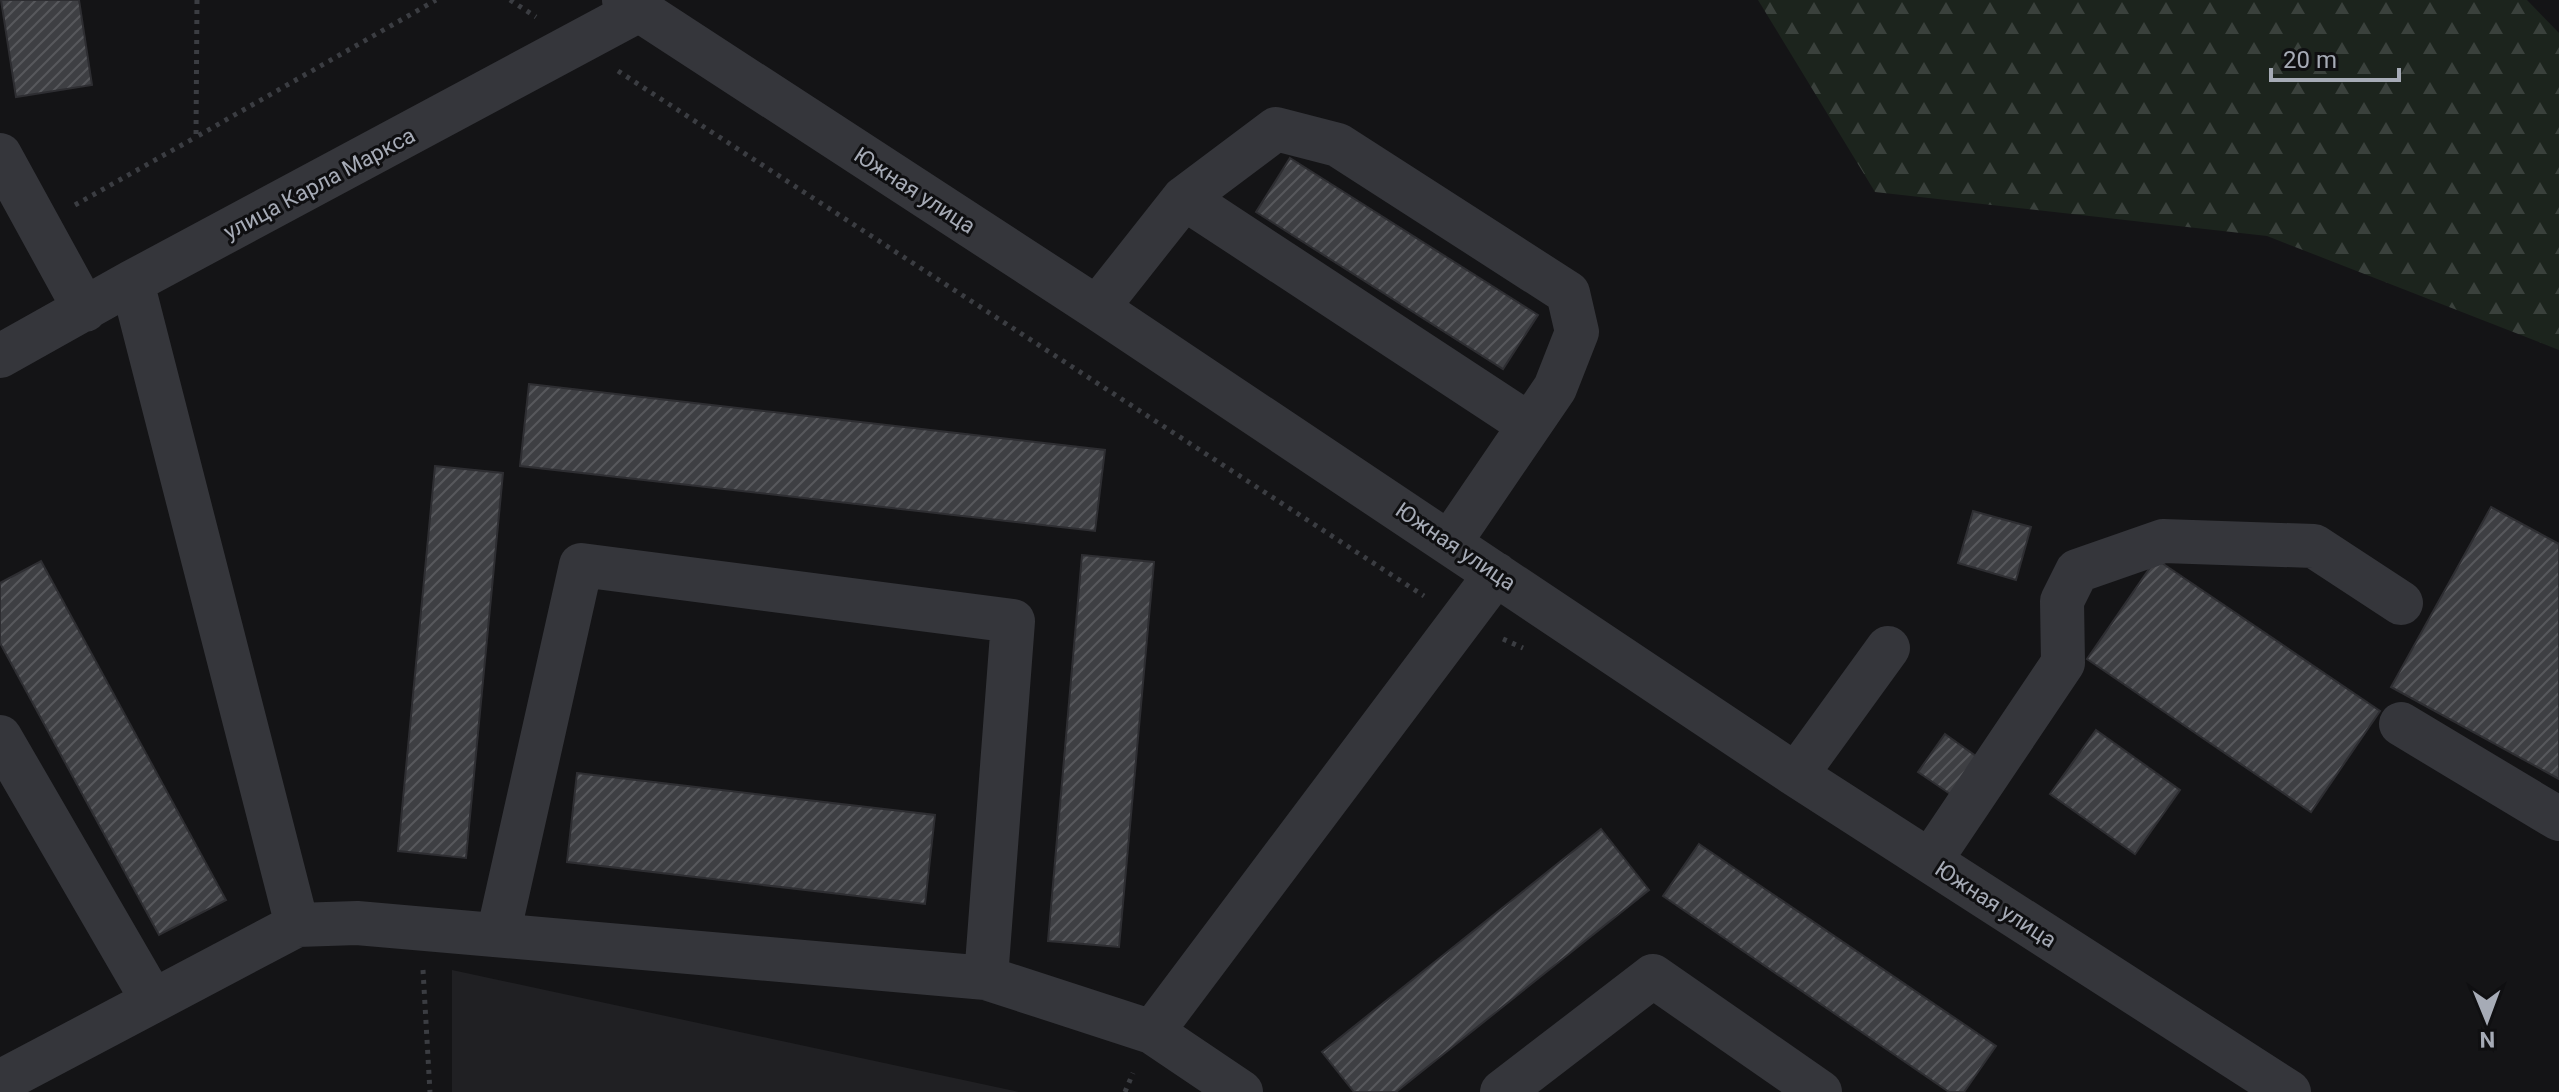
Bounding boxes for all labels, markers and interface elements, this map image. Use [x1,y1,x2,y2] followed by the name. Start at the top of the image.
[2271,32,2399,82] scale bar
[2283,46,2337,74] text: 20 m
[219,122,419,244] street label: улица Карла Маркса
[850,142,980,239] street label: Южная улица
[1391,497,1520,596] street label: Южная улица
[1931,856,2061,953] street label: Южная улица
[2447,980,2527,1060] north arrow
[2479,1027,2495,1052] text: N

